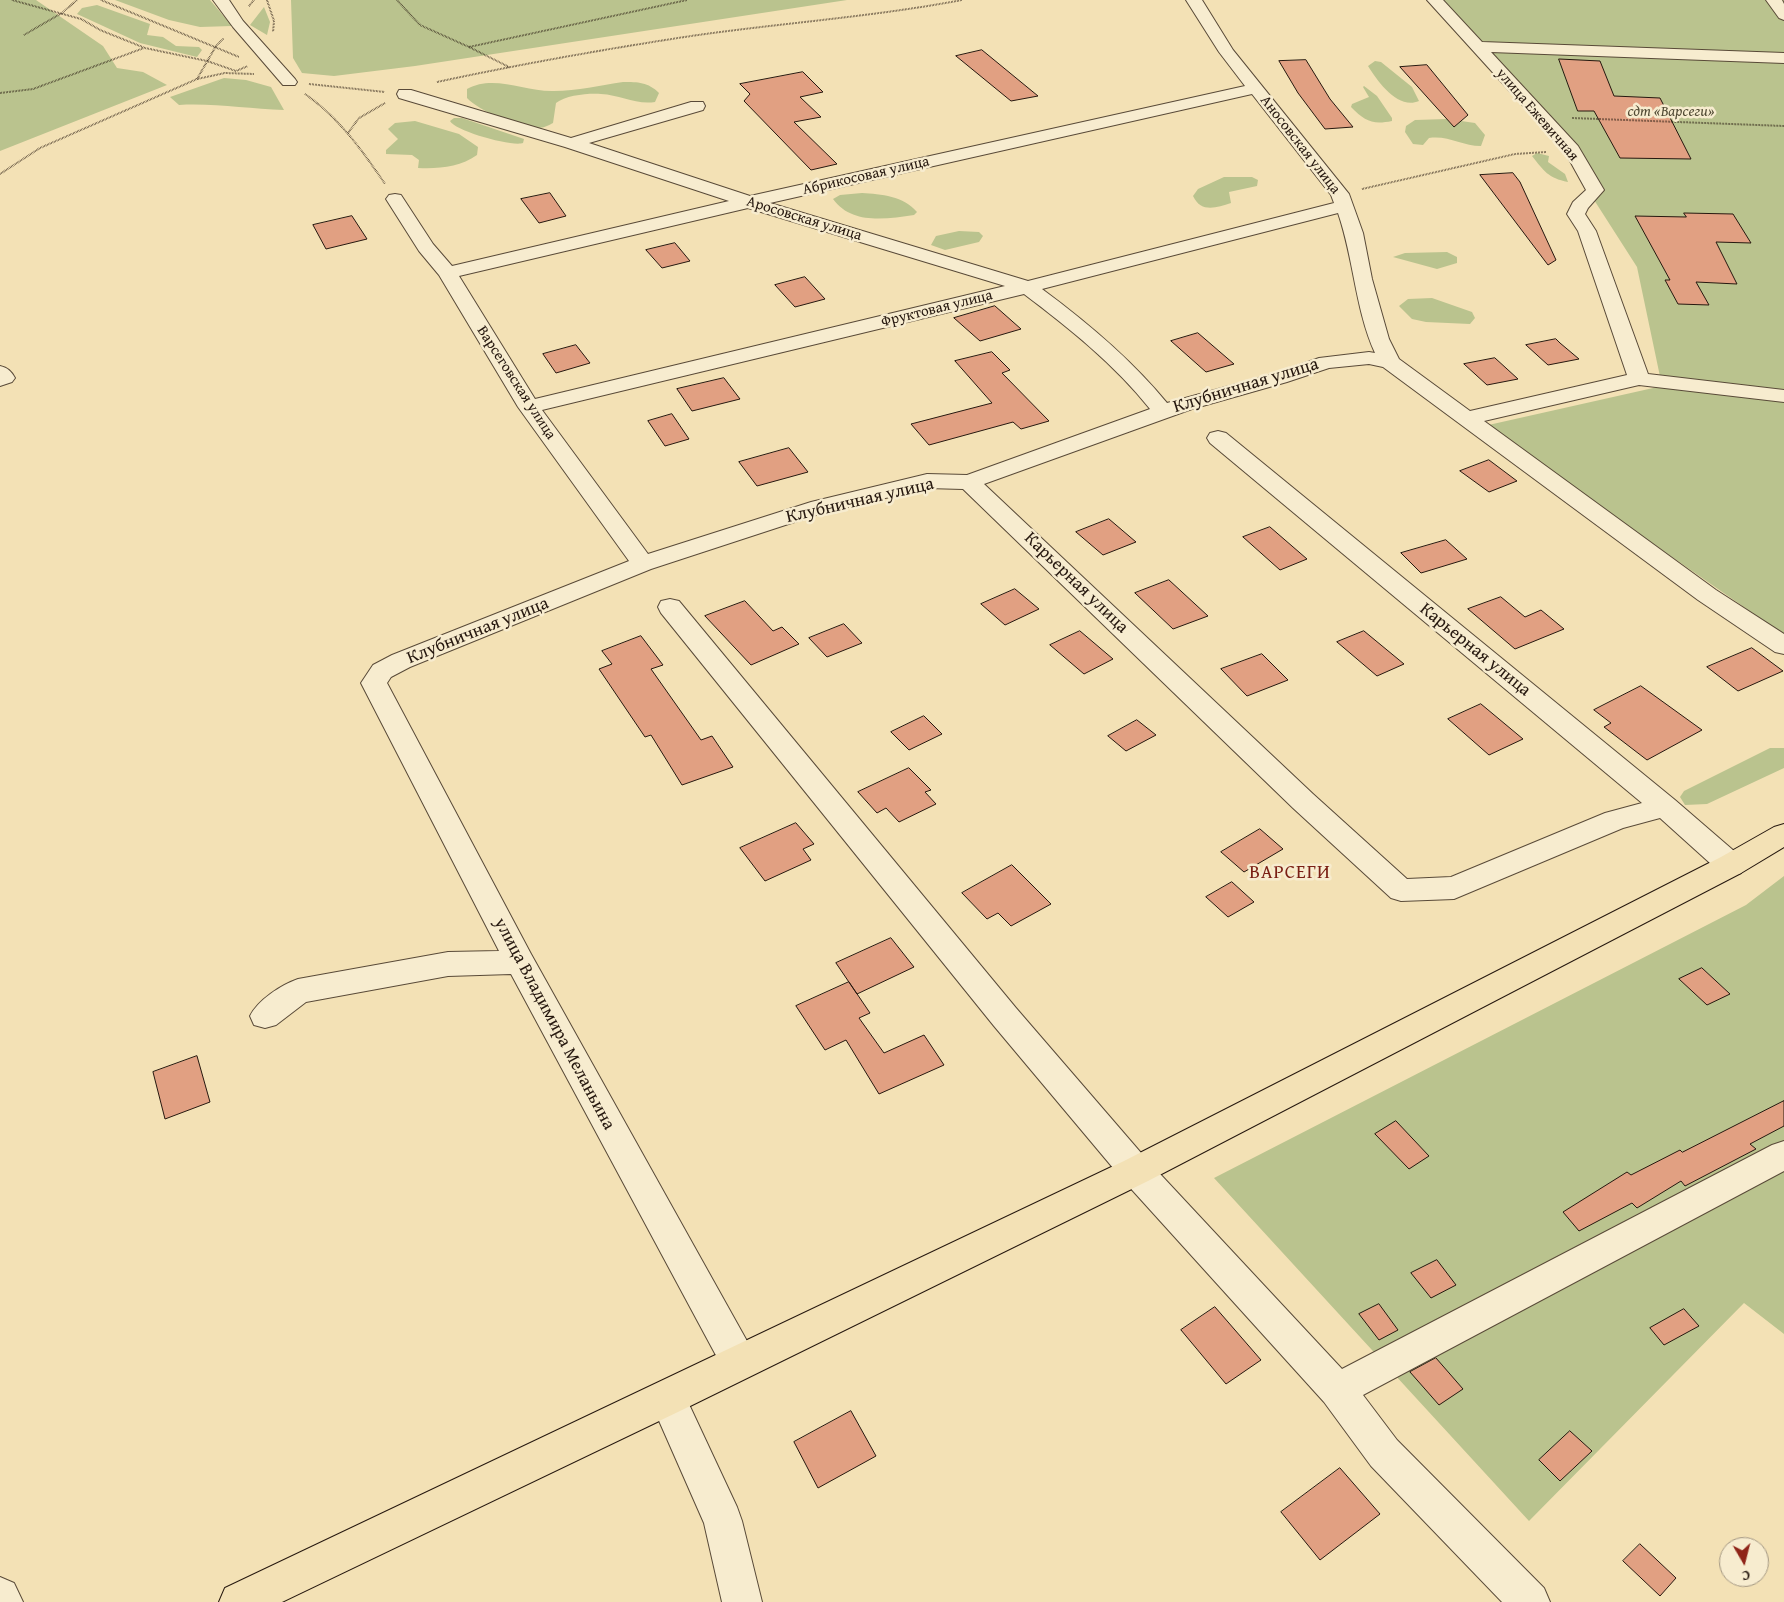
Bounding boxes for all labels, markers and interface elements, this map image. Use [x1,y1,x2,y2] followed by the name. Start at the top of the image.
[1492,65,1582,165] street label: улица Ежевичная
[1256,92,1344,198] street label: Аносовская улица
[1628,103,1714,121] park label: сдт «Варсеги»
[801,153,931,199] street label: Абрикосовая улица
[744,193,864,245] street label: Аросовская улица
[879,286,995,332] street label: Фруктовая улица
[473,323,559,443] street label: Варсеговская улица
[1171,354,1321,418] street label: Клубничная улица
[784,474,936,528] street label: Клубничная улица
[1019,528,1133,638] street label: Карьерная улица
[404,593,552,669] street label: Клубничная улица
[1415,599,1535,701] street label: Карьерная улица
[1248,862,1332,884] district label: ВАРСЕГИ
[489,914,619,1134] street label: улица Владимира Меланьина
[1719,1537,1769,1587] north arrow
[1741,1565,1751,1586] text: С

